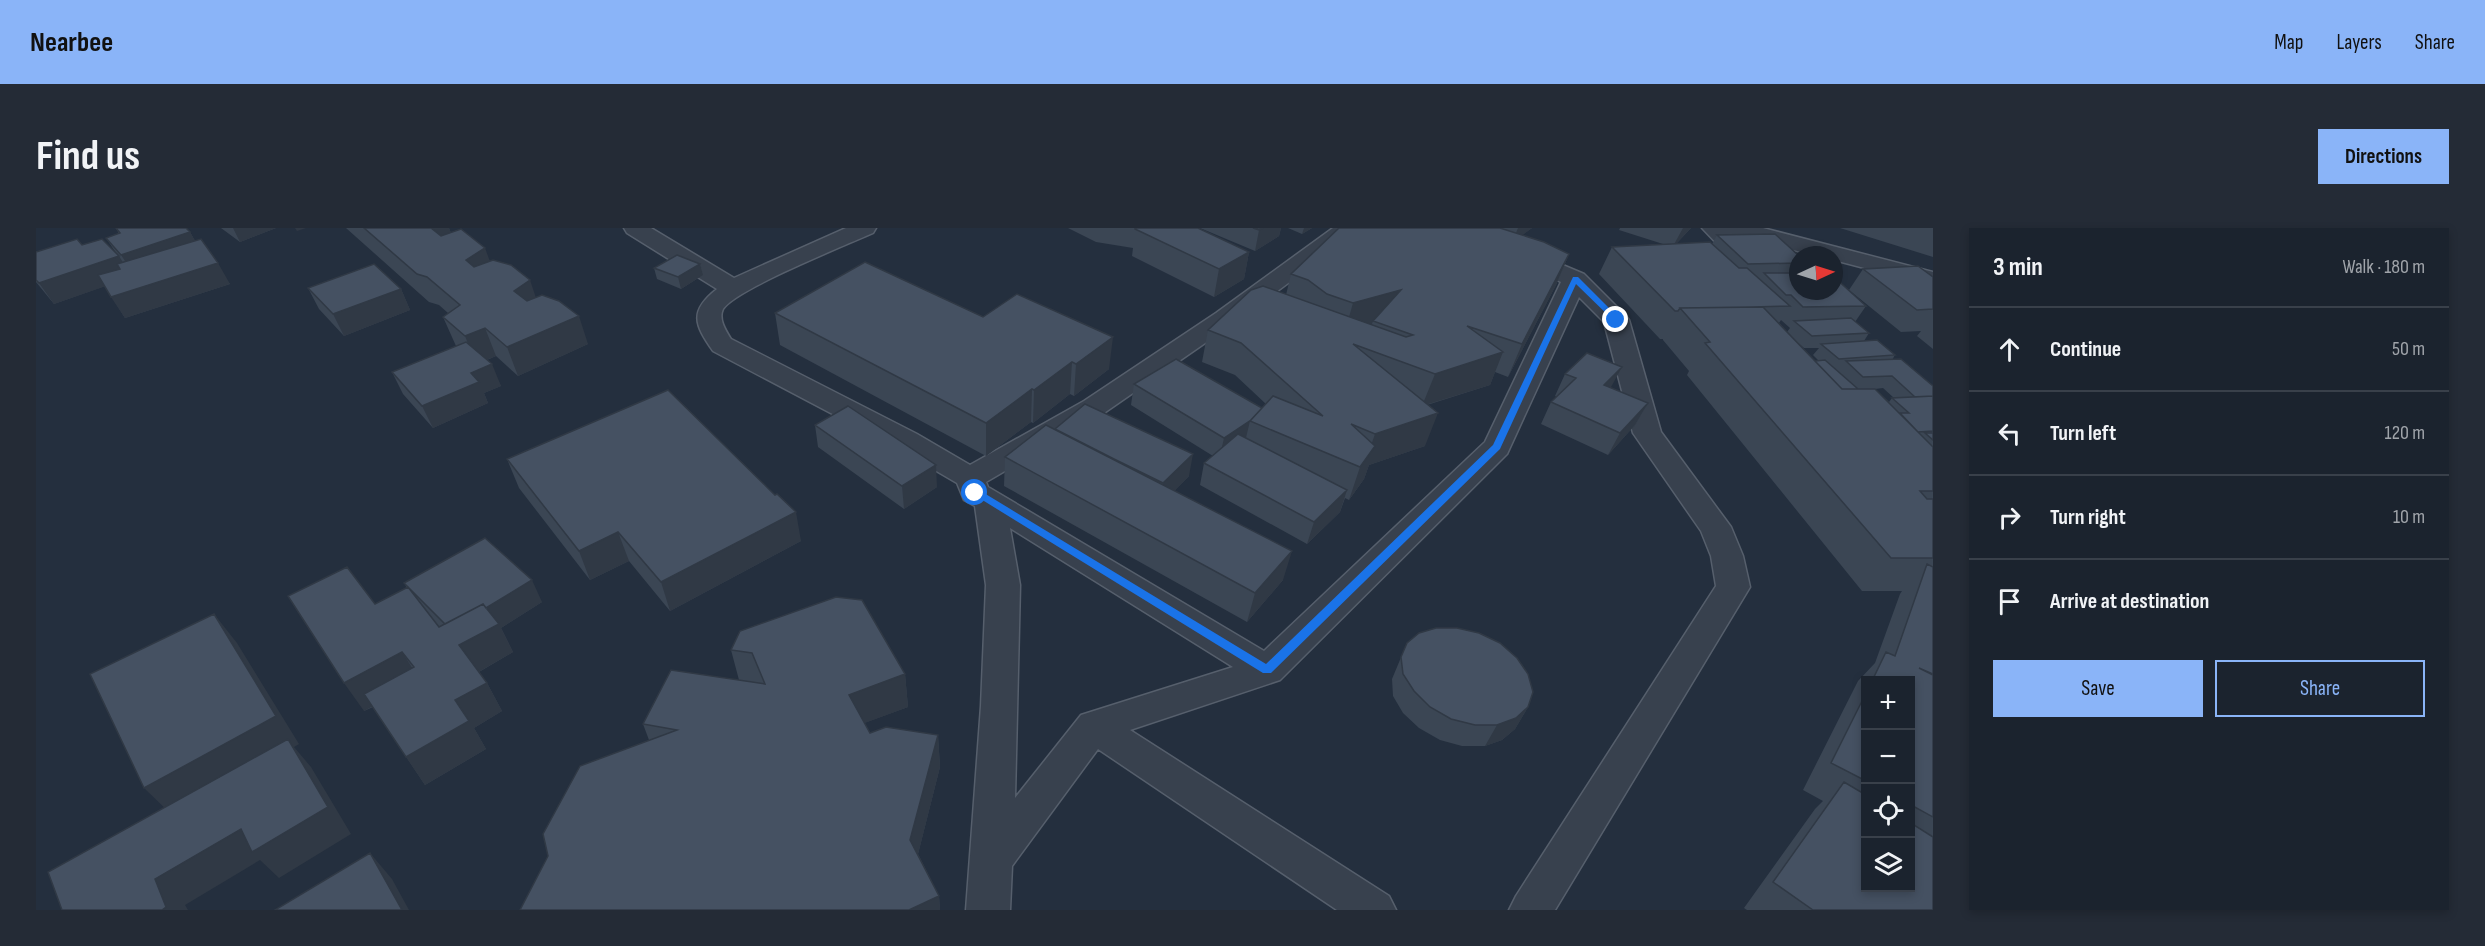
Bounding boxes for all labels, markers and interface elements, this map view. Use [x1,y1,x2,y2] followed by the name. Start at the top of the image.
[30,26,113,59] text: Nearbee
[2274,30,2303,55] text: Map
[2336,30,2382,55] text: Layers
[2415,30,2455,55] text: Share
[2318,129,2449,184] button: Directions
[36,131,140,182] text: Find us
[1789,246,1843,300] north arrow
[1993,252,2043,283] text: 3 min
[2342,255,2425,279] text: Walk · 180 m
[1602,306,1628,332] route end
[1993,333,2026,366] icon: ahead
[2050,336,2121,363] text: Continue
[2392,337,2425,361] text: 50 m
[1993,417,2026,450] icon: left
[2050,420,2116,447] text: Turn left
[2385,421,2425,445] text: 120 m
[961,479,987,505] route start
[1993,501,2026,534] icon: right
[2050,504,2126,531] text: Turn right
[2393,505,2425,529] text: 10 m
[1993,585,2026,618] icon: arrive
[2050,588,2209,615] text: Arrive at destination
[1993,660,2203,717] button: Save
[2215,660,2425,717] button: Share
[1861,676,1915,892] map controls
[1861,676,1915,730] button: +
[1861,730,1915,784] button: −
[1861,784,1915,838] button: locate
[1861,838,1915,892] button: layers

